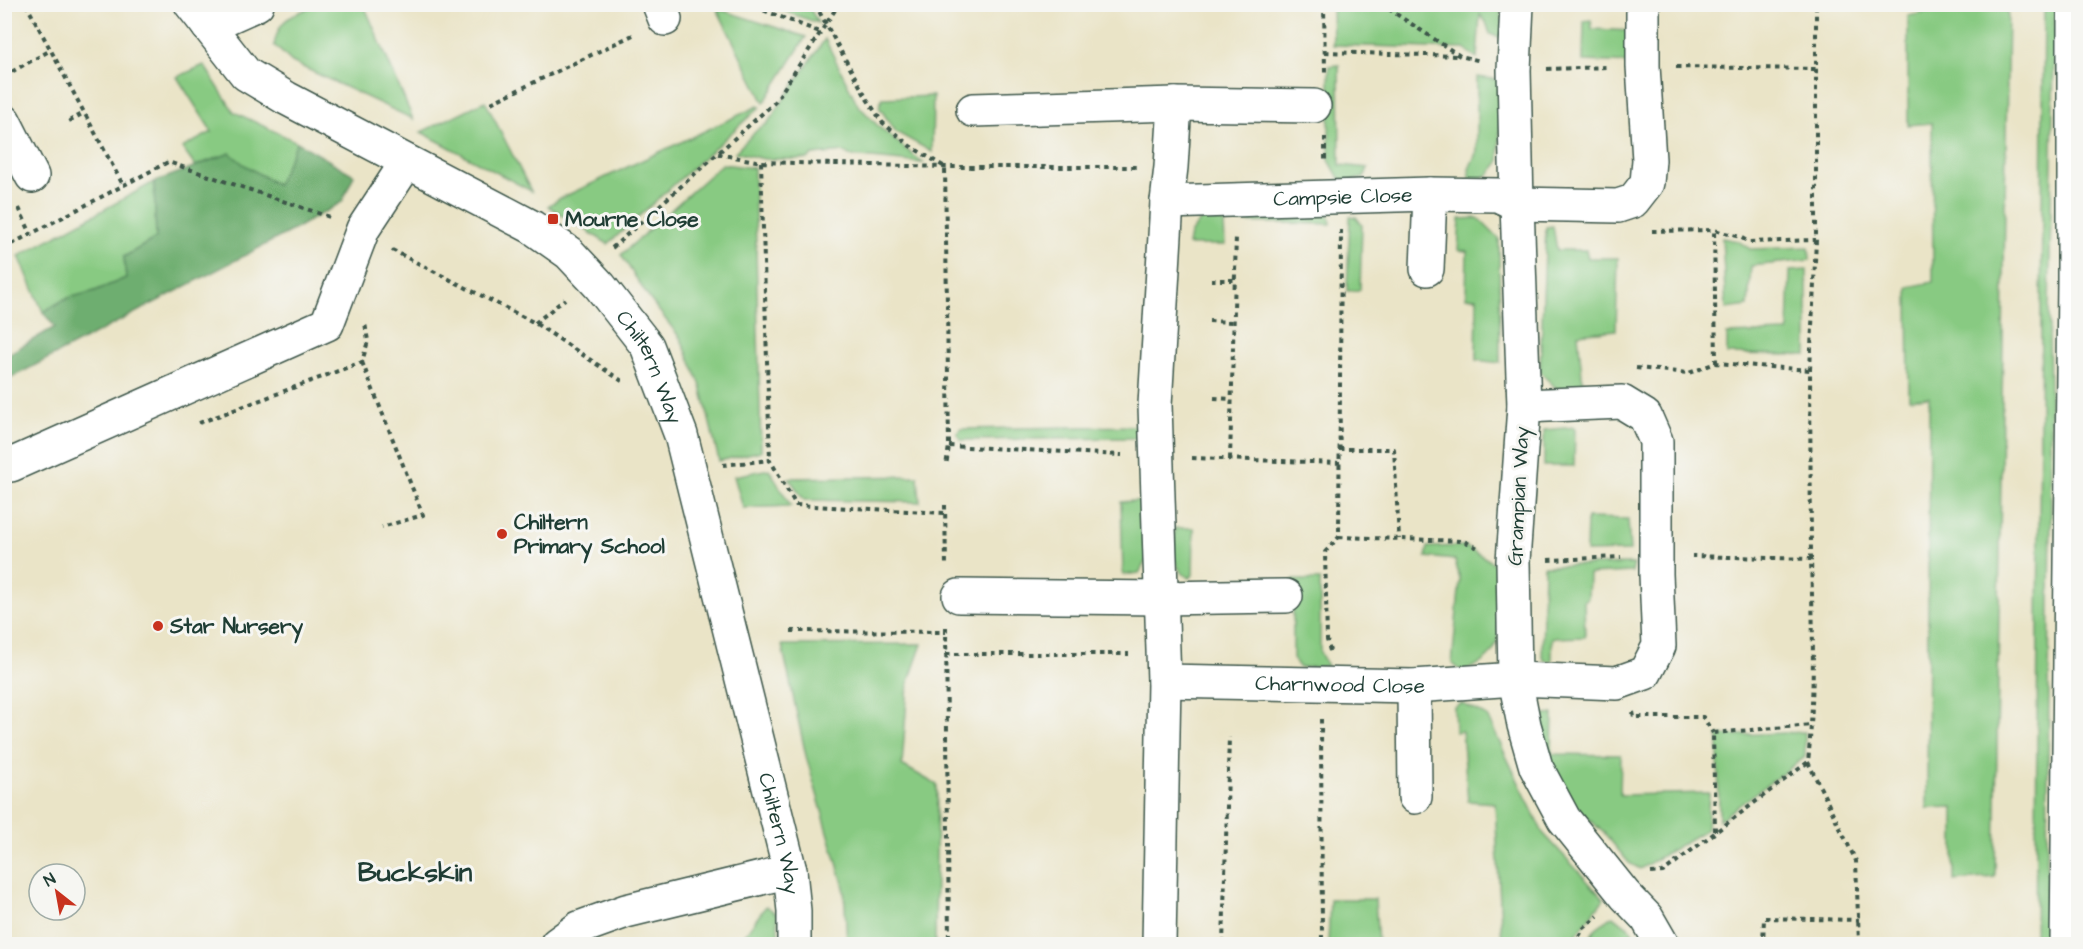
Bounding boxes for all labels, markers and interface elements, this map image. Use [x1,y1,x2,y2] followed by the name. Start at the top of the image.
[1273,181,1413,214] street label: Campsie Close
[565,205,699,234] place label: Mourne Close
[546,212,560,226] marker: Mourne Close
[609,304,689,429] street label: Chiltern Way
[1500,425,1539,567] street label: Grampian Way
[514,508,666,564] place label: Chiltern Primary School
[495,527,509,541] marker: Chiltern Primary School
[169,612,304,644] place label: Star Nursery
[151,619,165,633] marker: Star Nursery
[1255,669,1426,701] street label: Charnwood Close
[751,770,806,896] street label: Chiltern Way
[358,854,473,892] district label: Buckskin
[27,862,87,922] north arrow
[40,868,60,892] text: N

